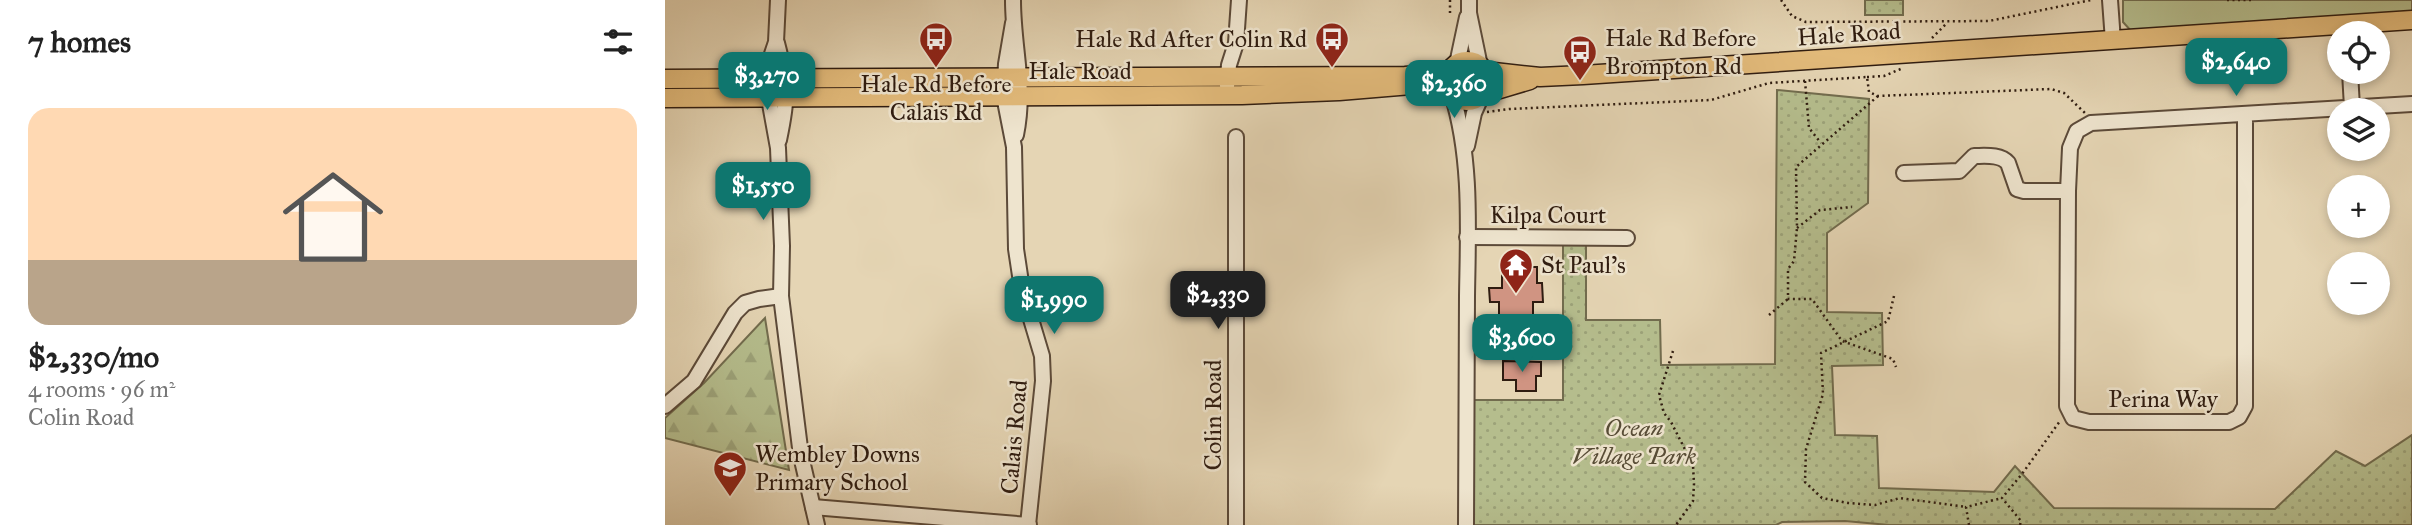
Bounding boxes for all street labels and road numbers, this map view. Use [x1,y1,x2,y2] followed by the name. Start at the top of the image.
[1796,15,1902,53] street label: Hale Road
[1028,56,1132,86] street label: Hale Road
[1490,200,1607,230] street label: Kilpa Court
[1198,360,1228,470] street label: Colin Road
[994,379,1034,495] street label: Calais Road
[2108,384,2219,414] street label: Perina Way

